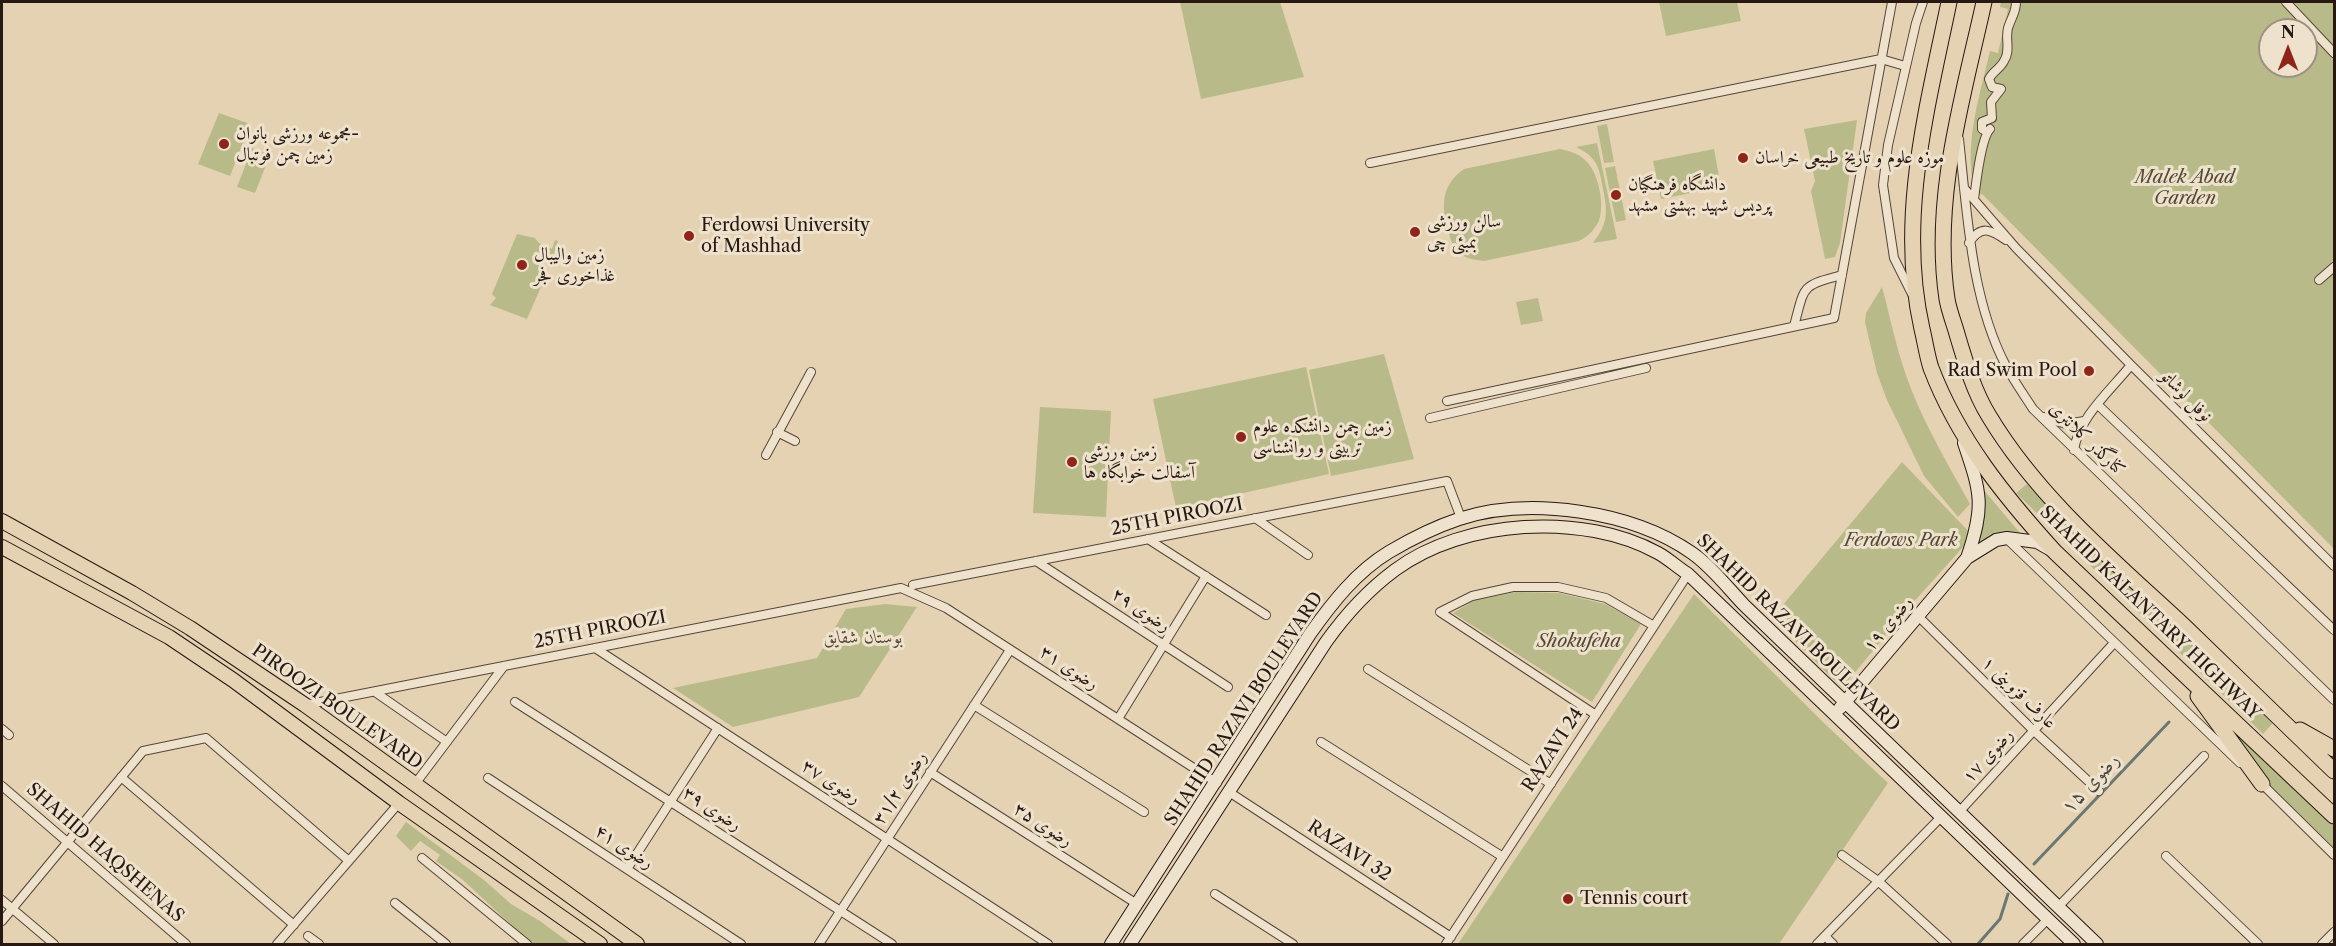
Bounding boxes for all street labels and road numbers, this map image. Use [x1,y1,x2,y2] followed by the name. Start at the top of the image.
[2156,366,2216,426] street label: نوفل لوشاتو
[2045,397,2129,481] street label: کنارگذر کلانتری
[1109,494,1245,540] street label: 25TH PIROOZI
[2035,501,2265,725] street label: SHAHID KALANTARY HIGHWAY
[1692,530,1904,736] street label: SHAHID RAZAVI BOULEVARD
[1108,583,1174,637] street label: رضوی ۲۹
[1160,588,1328,830] street label: SHAHID RAZAVI BOULEVARD
[1859,592,1917,656] street label: رضوی ۱۹
[532,607,668,653] street label: 25TH PIROOZI
[248,640,426,774] street label: PIROOZI BOULEVARD
[1036,641,1102,695] street label: رضوی ۳۱
[1977,652,2061,734] street label: عارف قزوینی ۱
[1518,704,1588,796] street label: RAZAVI 24
[1958,724,2018,788] street label: رضوی ۱۷
[868,747,932,829] street label: رضوی ۳۱/۲
[798,755,864,809] street label: رضوی ۳۷
[22,779,188,927] street label: SHAHID HAQSHENAS
[679,782,745,836] street label: رضوی ۳۹
[1010,798,1076,852] street label: رضوی ۳۵
[1303,816,1395,886] street label: RAZAVI 32
[591,820,657,874] street label: رضوی ۴۱

